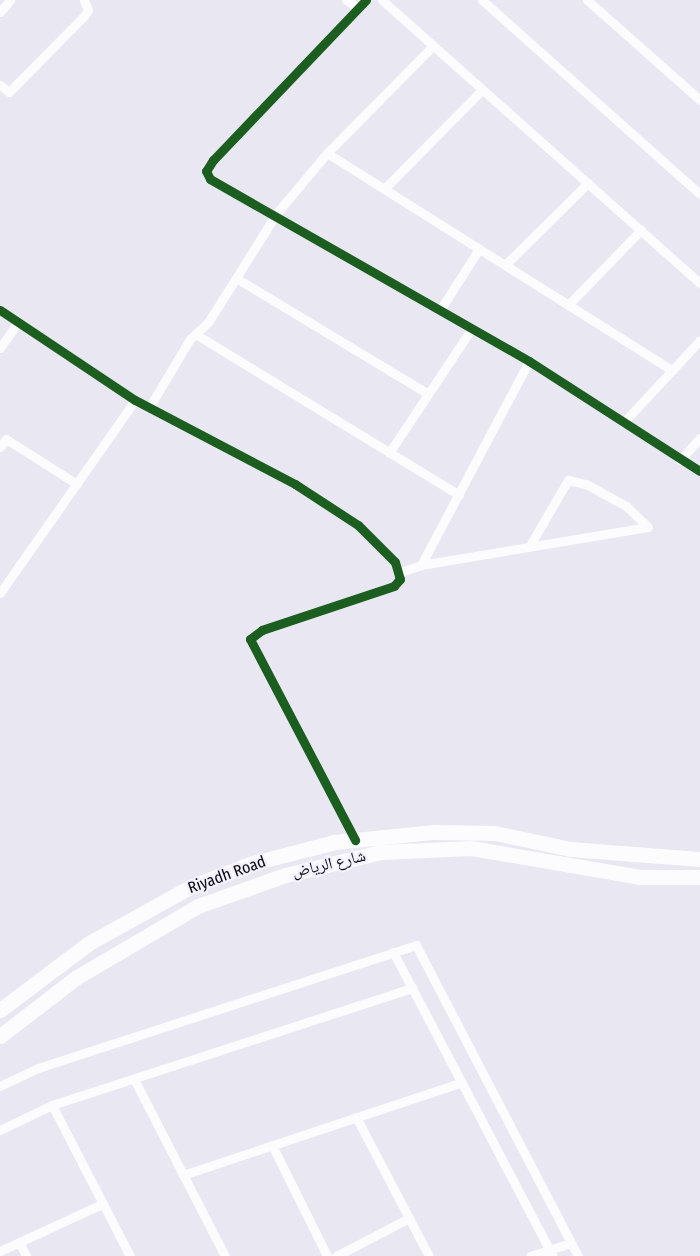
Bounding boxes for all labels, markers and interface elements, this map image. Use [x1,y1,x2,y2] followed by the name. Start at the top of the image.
[290,846,368,882] street label: شارع الرياض
[185,852,269,898] street label: Riyadh Road

